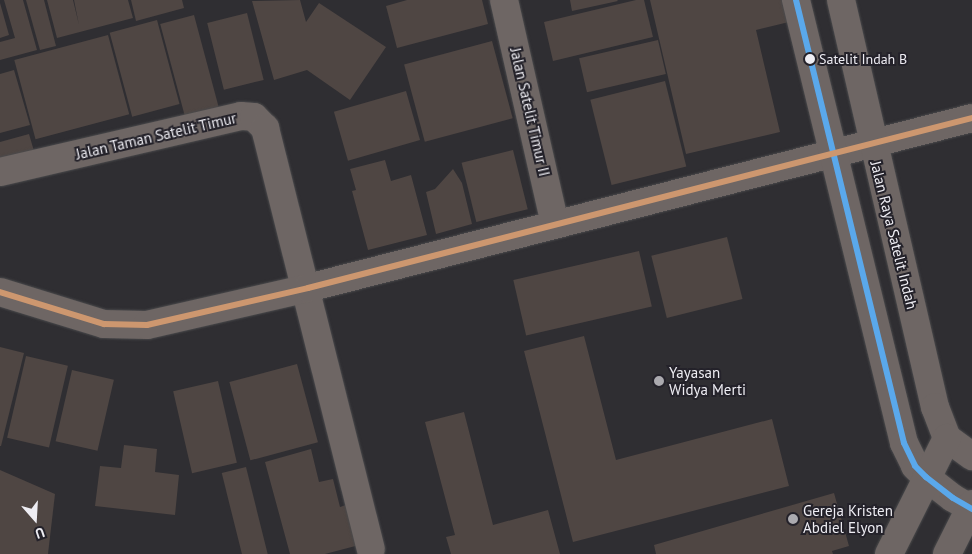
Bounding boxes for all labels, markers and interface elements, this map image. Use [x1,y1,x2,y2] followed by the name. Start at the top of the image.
[506,46,554,178] street label: Jalan Satelit Timur II
[819,51,907,67] place label: Satelit Indah B
[805,54,815,64] marker: Satelit Indah B
[74,109,238,163] street label: Jalan Taman Satelit Timur
[867,159,921,311] street label: Jalan Raya Satelit Indah
[669,363,746,398] place label: Yayasan Widya Merti
[653,375,665,387] marker: Yayasan Widya Merti
[10,494,60,544] north arrow
[803,501,893,536] place label: Gereja Kristen Abdiel Elyon
[787,513,799,525] marker: Gereja Kristen Abdiel Elyon
[33,523,47,543] text: U

